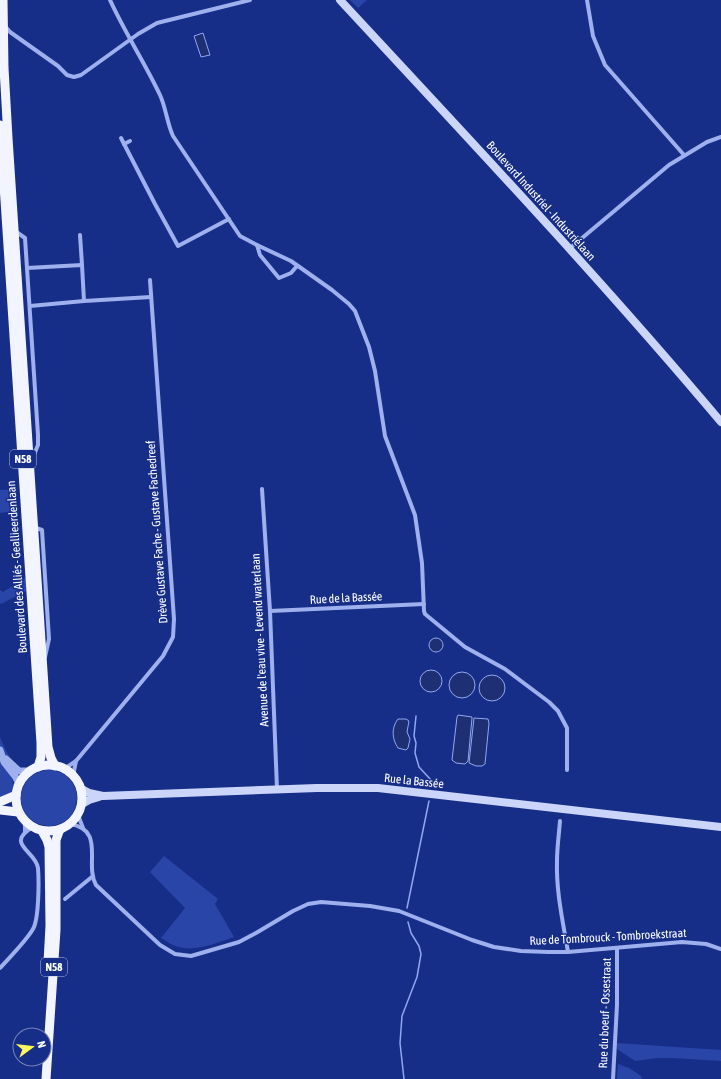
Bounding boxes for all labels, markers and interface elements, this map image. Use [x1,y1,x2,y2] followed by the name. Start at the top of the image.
[484,138,598,264] street label: Boulevard Industriel - Industriélaan
[144,439,170,624] street label: Drève Gustave Fache - Gustave Fachedreef
[10,450,36,468] road number: N58
[4,480,30,654] street label: Boulevard des Alliés - Geallieerdenlaan
[248,553,272,727] street label: Avenue de l'eau vive - Levend waterlaan
[309,589,383,607] street label: Rue de la Bassée
[383,771,445,791] street label: Rue la Bassée
[529,926,687,948] street label: Rue de Tombrouck - Tombroekstraat
[596,957,614,1069] street label: Rue du boeuf - Ossestraat
[41,958,67,976] road number: N58
[12,1027,52,1067] north arrow
[35,1040,48,1049] text: N

